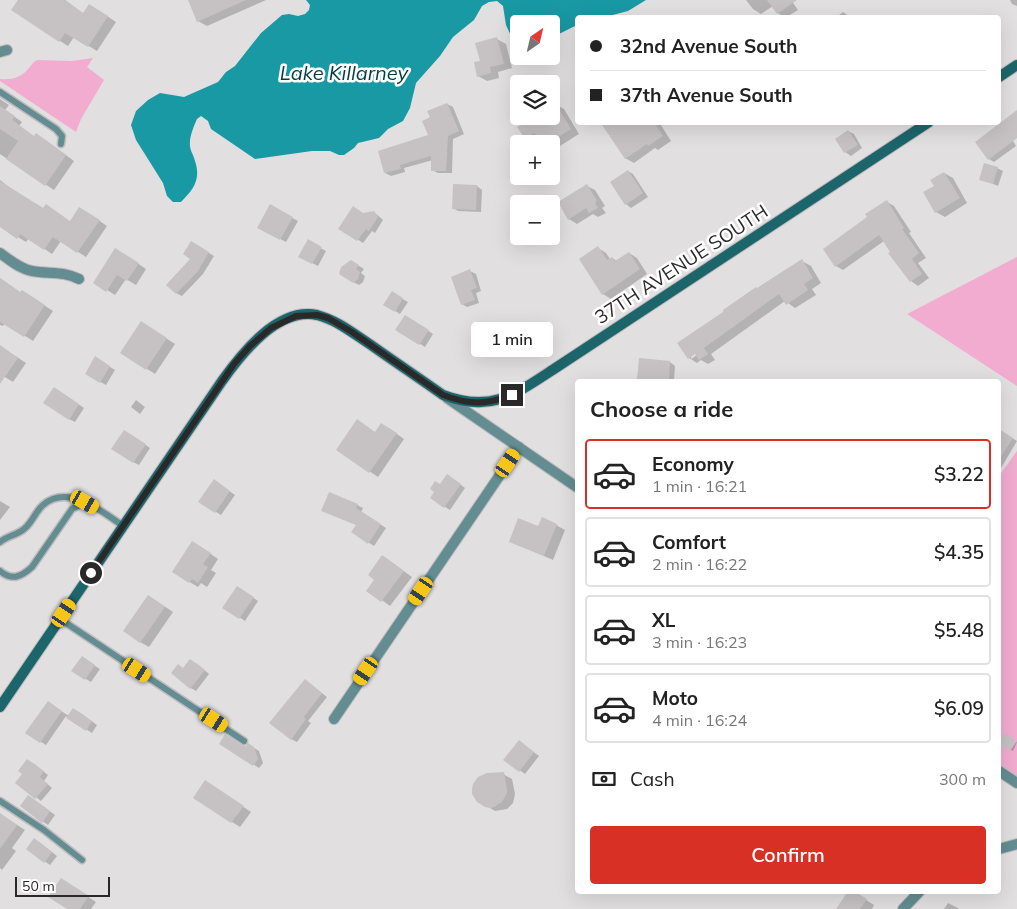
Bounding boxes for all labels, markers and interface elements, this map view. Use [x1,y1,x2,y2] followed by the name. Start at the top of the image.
[510,15,560,65] north arrow
[510,15,560,245] map controls
[620,34,797,58] text: 32nd Avenue South
[280,60,410,85] water label: Lake Killarney
[510,75,560,125] button: layers
[620,83,793,107] text: 37th Avenue South
[510,135,560,185] button: +
[510,195,560,245] button: −
[590,199,772,329] street label: 37TH AVENUE SOUTH
[471,322,553,358] callout: 1 min
[491,329,533,349] text: 1 min
[501,384,523,406] route end
[590,395,733,423] text: Choose a ride
[493,446,522,480] car
[592,452,637,497] icon: car
[652,452,734,476] text: Economy
[934,462,984,486] text: $3.22
[652,476,747,496] text: 1 min · 16:21
[68,488,101,516] car
[592,530,637,575] icon: car
[652,530,726,554] text: Comfort
[934,540,984,564] text: $4.35
[652,554,747,574] text: 2 min · 16:22
[80,562,102,584] route start
[406,574,435,608] car
[49,596,78,630] car
[592,608,637,653] icon: car
[652,608,675,632] text: XL
[934,618,984,642] text: $5.48
[652,632,747,652] text: 3 min · 16:23
[351,654,380,688] car
[120,656,153,684] car
[592,686,637,731] icon: car
[652,686,698,710] text: Moto
[934,696,984,720] text: $6.09
[197,706,230,734] car
[652,710,747,730] text: 4 min · 16:24
[590,765,618,793] icon: cash
[630,767,675,791] text: Cash
[939,769,986,789] text: 300 m
[590,826,986,884] button: Confirm
[15,874,110,897] scale bar
[22,877,55,895] text: 50 m

